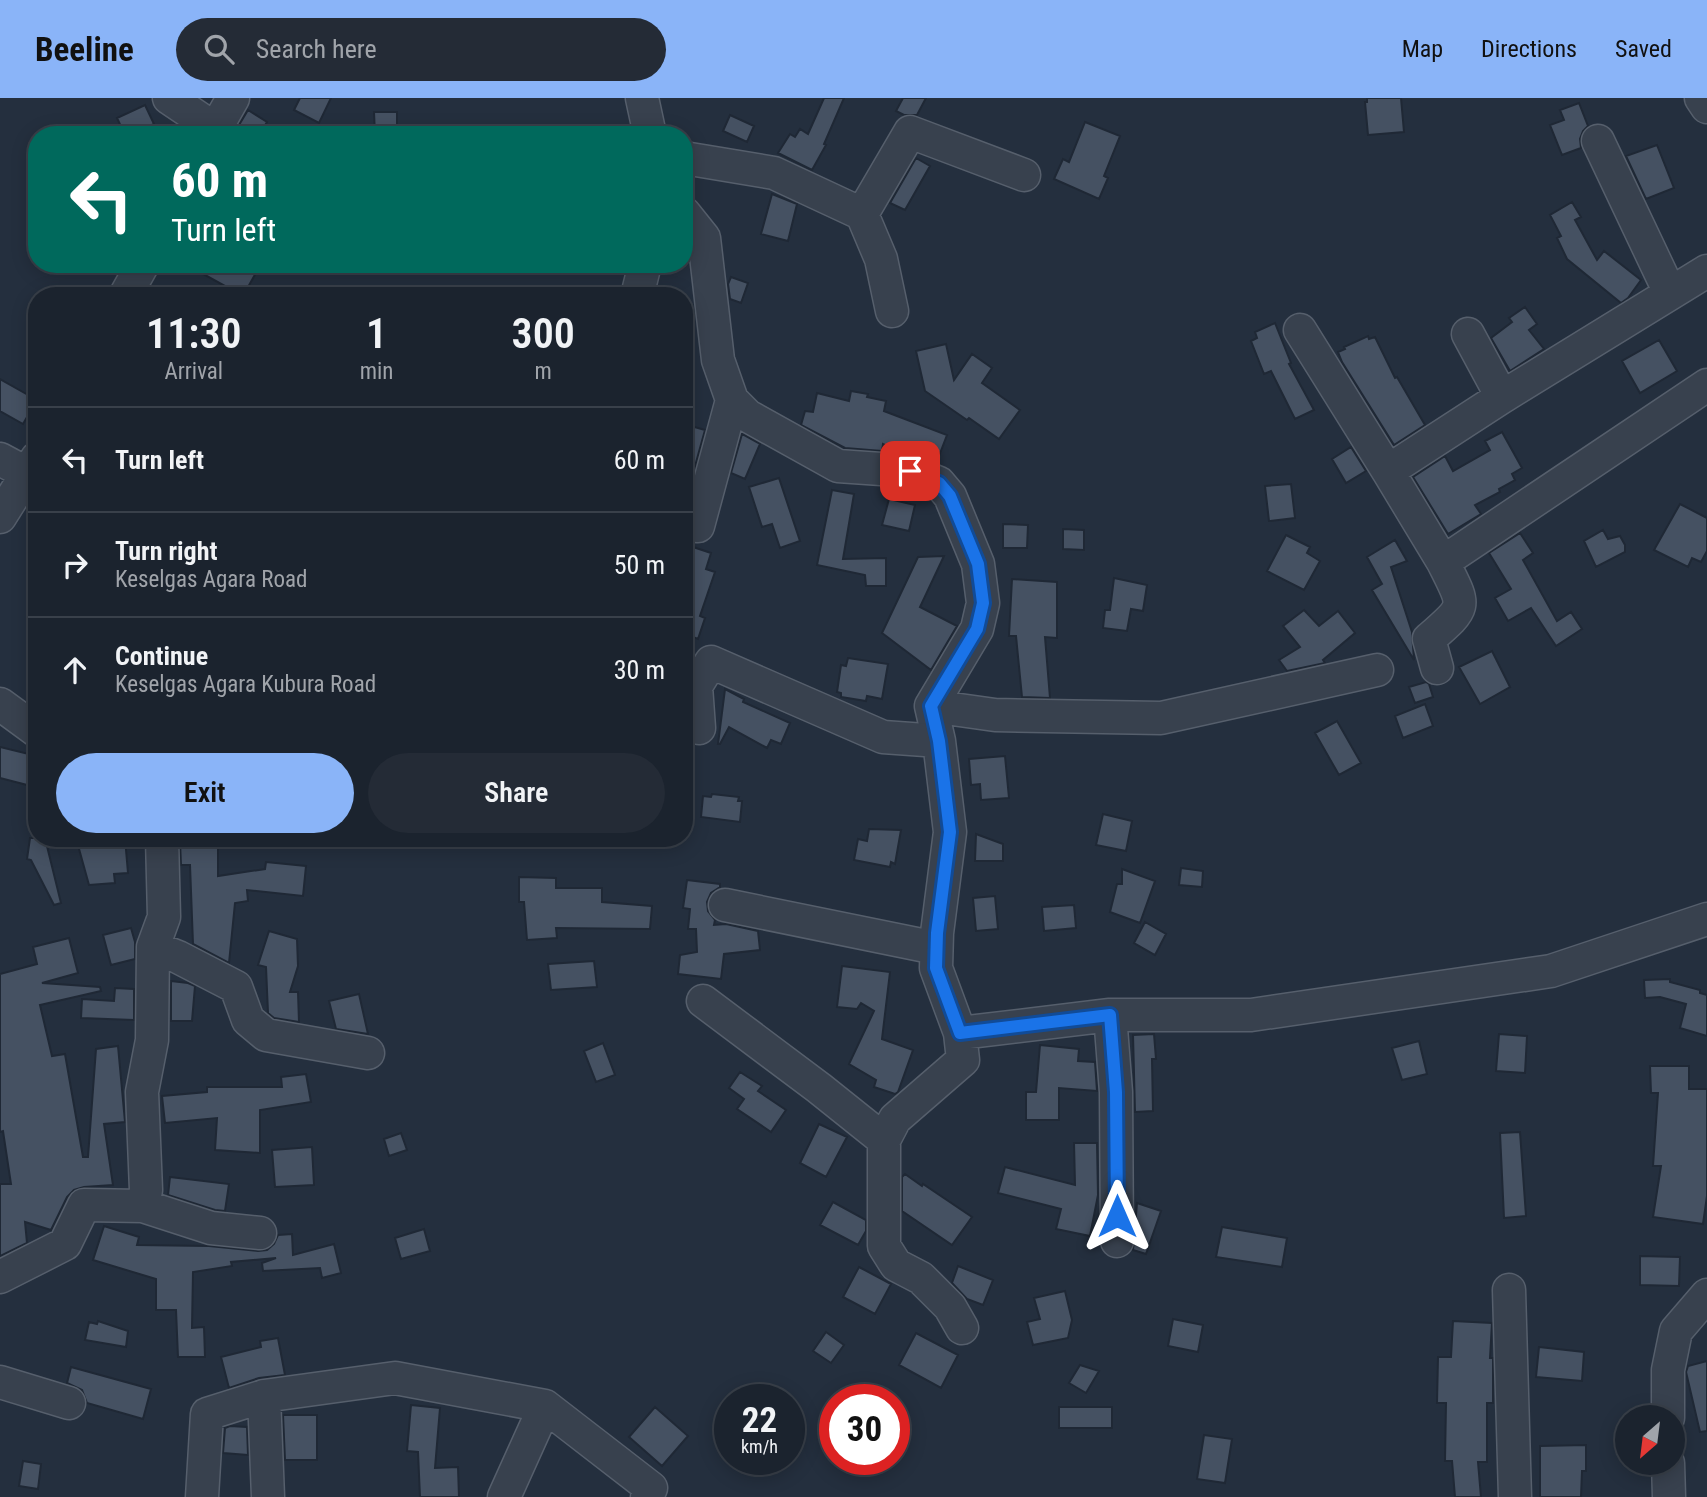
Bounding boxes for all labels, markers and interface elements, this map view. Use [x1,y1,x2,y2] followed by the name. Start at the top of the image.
[176,18,666,81] search box
[35,30,134,69] text: Beeline
[200,30,238,68] icon: search
[256,34,377,64] text: Search here
[1402,35,1443,63] text: Map
[1481,35,1577,63] text: Directions
[1615,35,1672,63] text: Saved
[171,152,268,209] text: 60 m
[56,154,147,245] icon: left
[171,211,276,249] text: Turn left
[146,309,242,358] text: 11:30
[366,309,387,358] text: 1
[512,309,575,358] text: 300
[165,358,223,385] text: Arrival
[360,358,393,385] text: min
[535,358,552,385] text: m
[56,441,94,479] icon: left
[880,441,940,501] pin
[115,445,204,475] text: Turn left
[614,445,665,475] text: 60 m
[891,452,929,490] icon: arrive
[115,536,217,566] text: Turn right
[56,546,94,584] icon: right
[614,550,665,580] text: 50 m
[115,566,307,593] text: Keselgas Agara Road
[115,641,208,671] text: Continue
[56,651,94,689] icon: ahead
[614,655,665,685] text: 30 m
[115,671,376,698] text: Keselgas Agara Kubura Road
[56,753,354,833] button: Exit
[368,753,665,833] button: Share
[1080,1179,1154,1253] position arrow
[819,1384,910,1475] speed limit sign: 30
[742,1400,777,1441] text: 22
[1615,1405,1685,1475] north arrow
[1615,1405,1685,1475] map controls
[741,1436,778,1457] text: km/h

